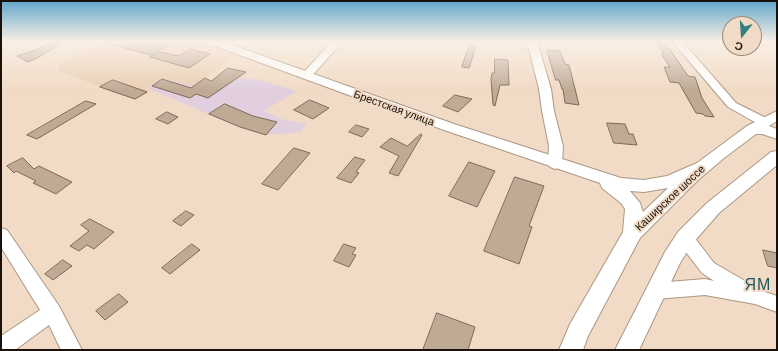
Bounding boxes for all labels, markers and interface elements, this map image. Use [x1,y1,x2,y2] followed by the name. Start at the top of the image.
[722,16,762,56] north arrow
[733,40,744,54] text: С
[352,87,436,129] street label: Брестская улица
[632,162,708,234] street label: Каширское шоссе
[745,275,771,295] district label: ЯМ

